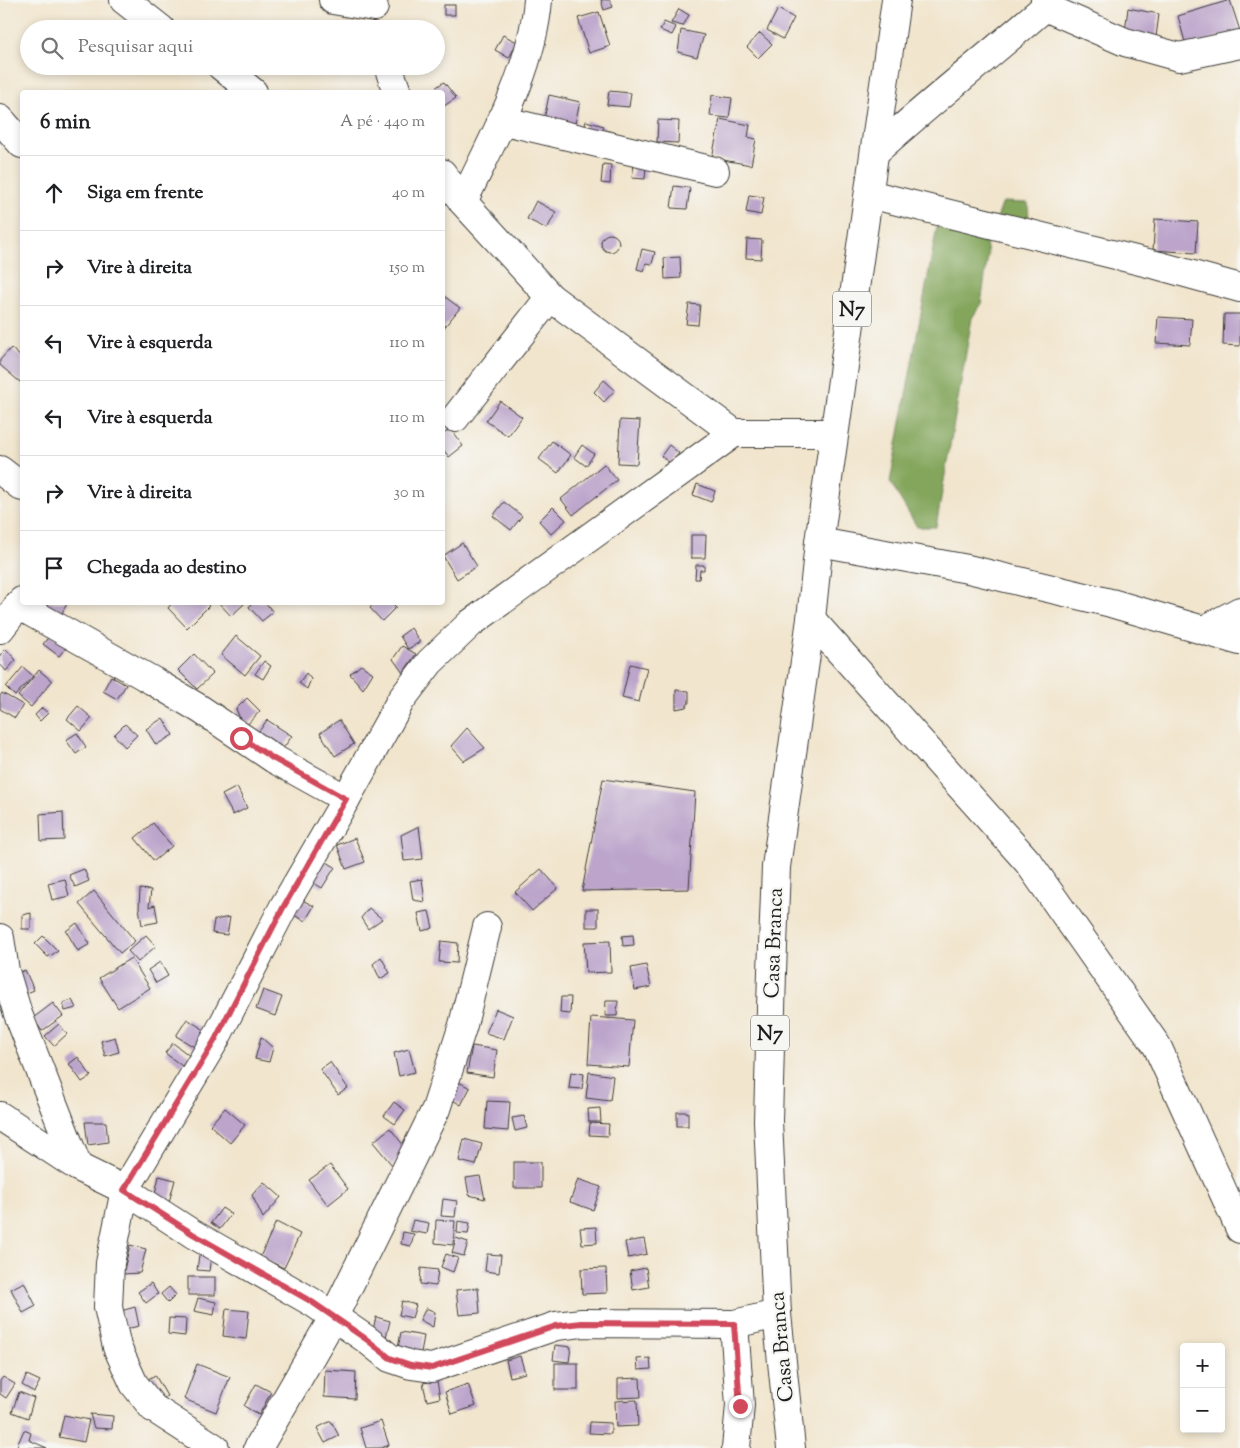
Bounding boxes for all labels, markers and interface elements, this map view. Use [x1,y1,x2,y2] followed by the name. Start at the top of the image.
[20,20,445,75] search box
[38,34,66,62] icon: search
[78,34,193,61] text: Pesquisar aqui
[40,108,91,138] text: 6 min
[340,111,425,134] text: A pé · 440 m
[40,179,68,207] icon: ahead
[87,180,203,207] text: Siga em frente
[392,182,425,205] text: 40 m
[40,254,68,282] icon: right
[87,255,192,282] text: Vire à direita
[389,257,425,280] text: 150 m
[833,292,871,326] road number: N7
[40,329,68,357] icon: left
[87,330,213,357] text: Vire à esquerda
[389,332,425,355] text: 110 m
[40,404,68,432] icon: left
[87,405,213,432] text: Vire à esquerda
[389,407,425,430] text: 110 m
[40,479,68,507] icon: right
[87,480,192,507] text: Vire à direita
[394,482,425,505] text: 30 m
[40,554,68,582] icon: arrive
[87,555,247,582] text: Chegada ao destino
[230,727,253,750] route start
[758,887,792,999] street label: Casa Branca
[751,1016,789,1050] road number: N7
[763,1290,803,1403] street label: Casa Branca
[1180,1343,1225,1433] map controls
[1180,1343,1225,1388] button: +
[1180,1388,1225,1433] button: −
[729,1395,752,1418] route end

